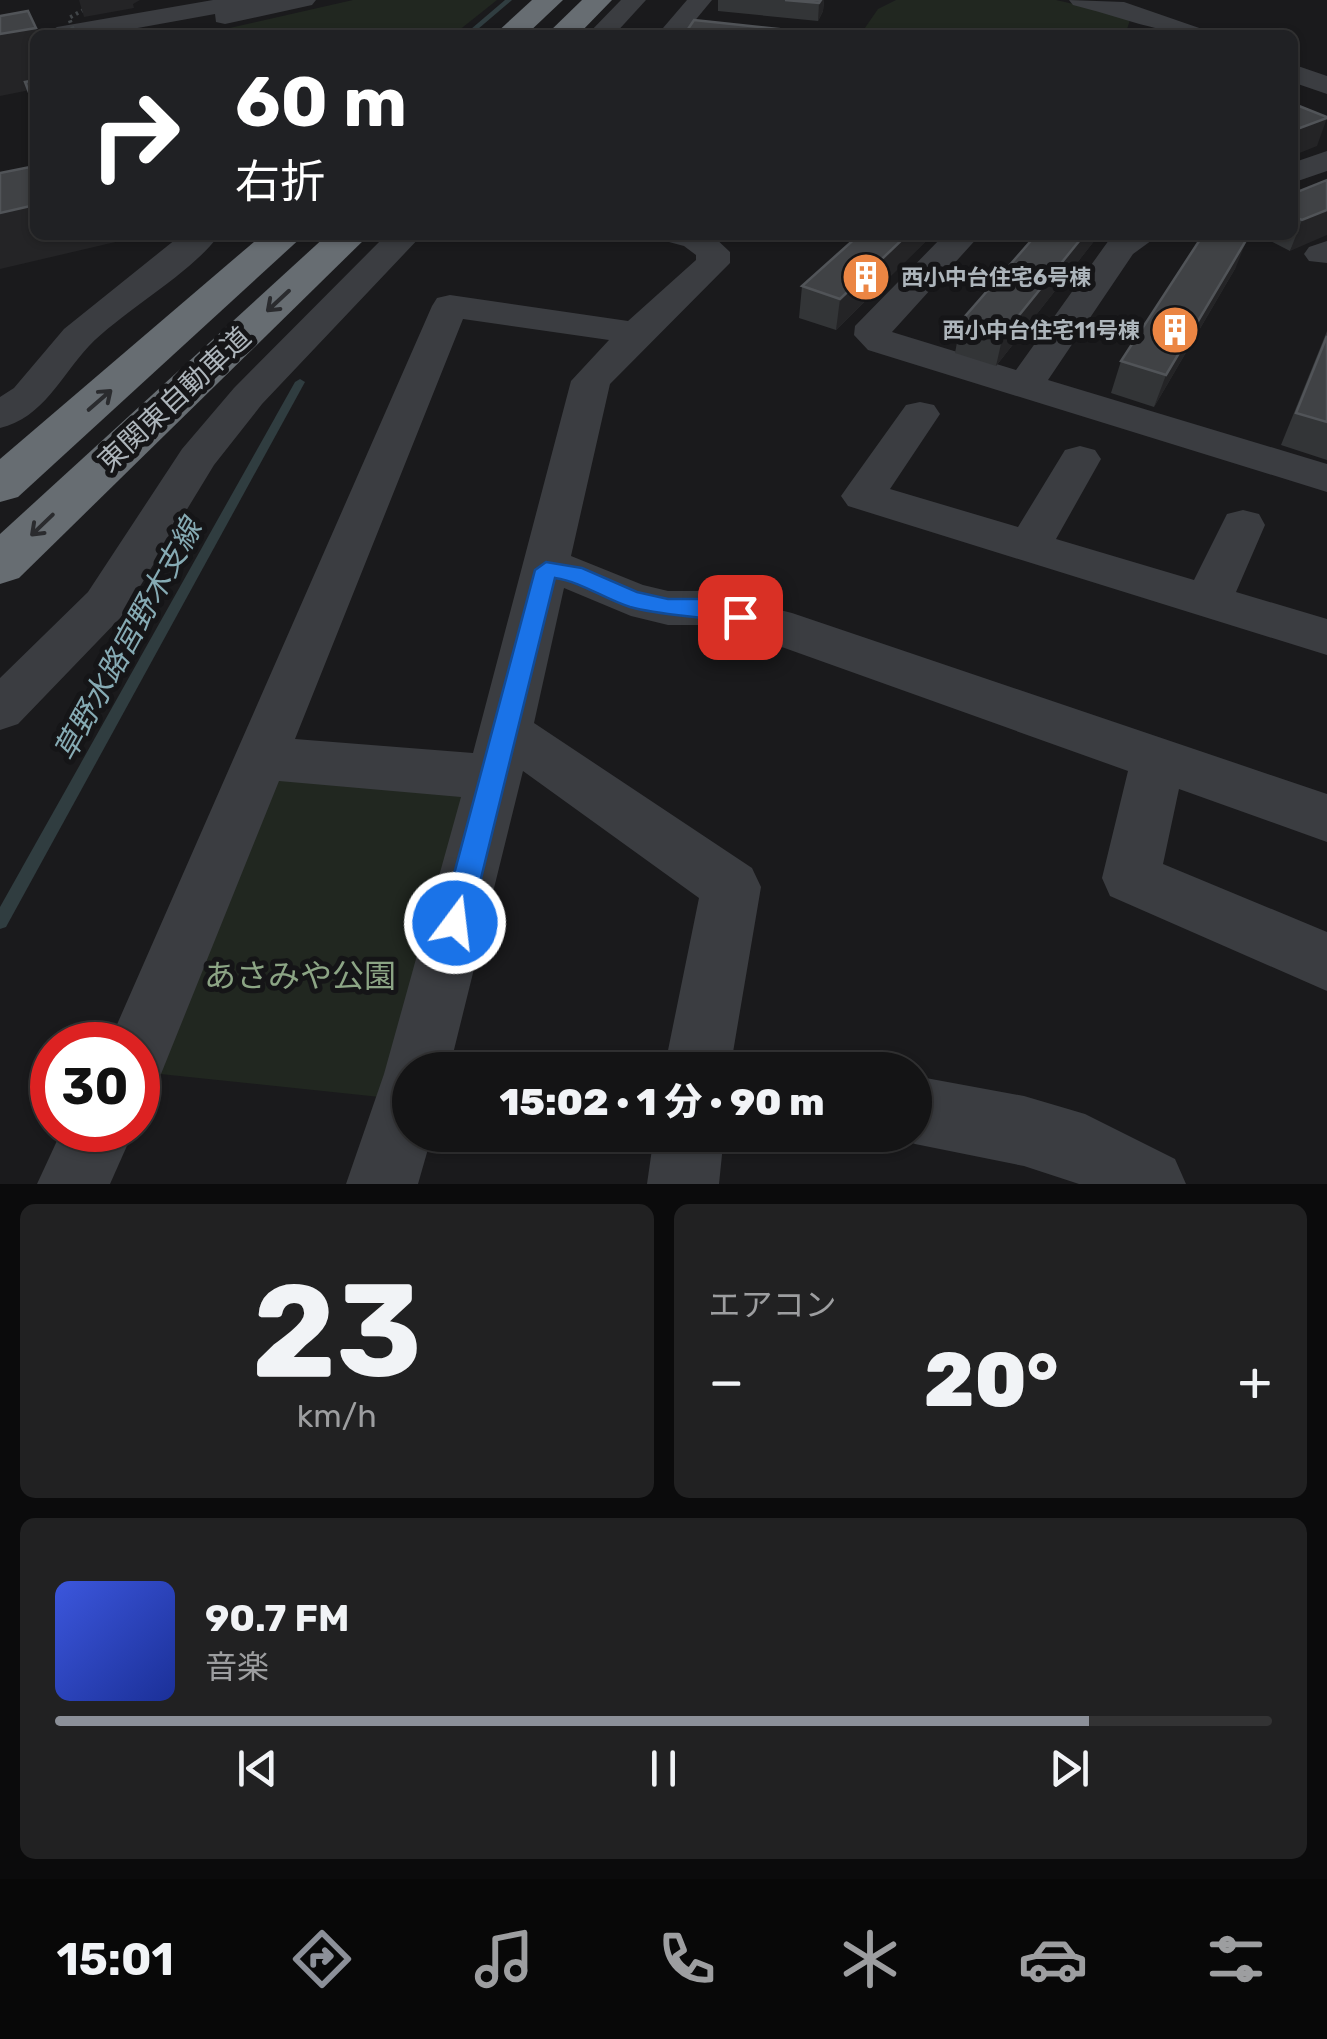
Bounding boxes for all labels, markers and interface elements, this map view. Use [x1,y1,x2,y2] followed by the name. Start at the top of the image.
[235,61,407,144] text: 60 m
[70,70,200,200] icon: right
[235,155,325,208] text: 右折
[840,251,892,303] building icon: 西小中台住宅6号棟
[901,264,1091,291] place label: 西小中台住宅6号棟
[267,289,291,313] one-way arrow
[1149,304,1201,356] building icon: 西小中台住宅11号棟
[942,317,1140,344] place label: 西小中台住宅11号棟
[91,320,257,478] street label: 東関東自動車道
[87,388,112,411] one-way arrow
[47,510,211,767] water label: 草野水路宮野木支線
[31,513,55,537] one-way arrow
[698,575,783,660] pin
[713,590,768,645] icon: arrive
[403,871,507,975] position arrow
[204,957,396,995] park label: あさみや公園
[30,1022,160,1152] speed limit sign: 30
[499,1079,825,1125] text: 15:02 · 1 分 · 90 m
[252,1254,422,1409] text: 23
[709,1286,837,1324] text: エアコン
[924,1336,1058,1425] text: 20°
[709,1349,744,1414] text: −
[1238,1349,1272,1414] text: +
[297,1397,377,1435] text: km/h
[205,1595,349,1641] text: 90.7 FM
[205,1648,269,1686] text: 音楽
[230,1741,285,1796] icon: previous
[636,1741,691,1796] icon: pause
[1042,1741,1097,1796] icon: next
[287,1924,357,1994] icon: directions
[469,1924,539,1994] icon: music
[652,1924,722,1994] icon: phone
[835,1924,905,1994] icon: climate
[1018,1924,1088,1994] icon: car
[1201,1924,1271,1994] icon: filters
[56,1933,174,1986] text: 15:01

